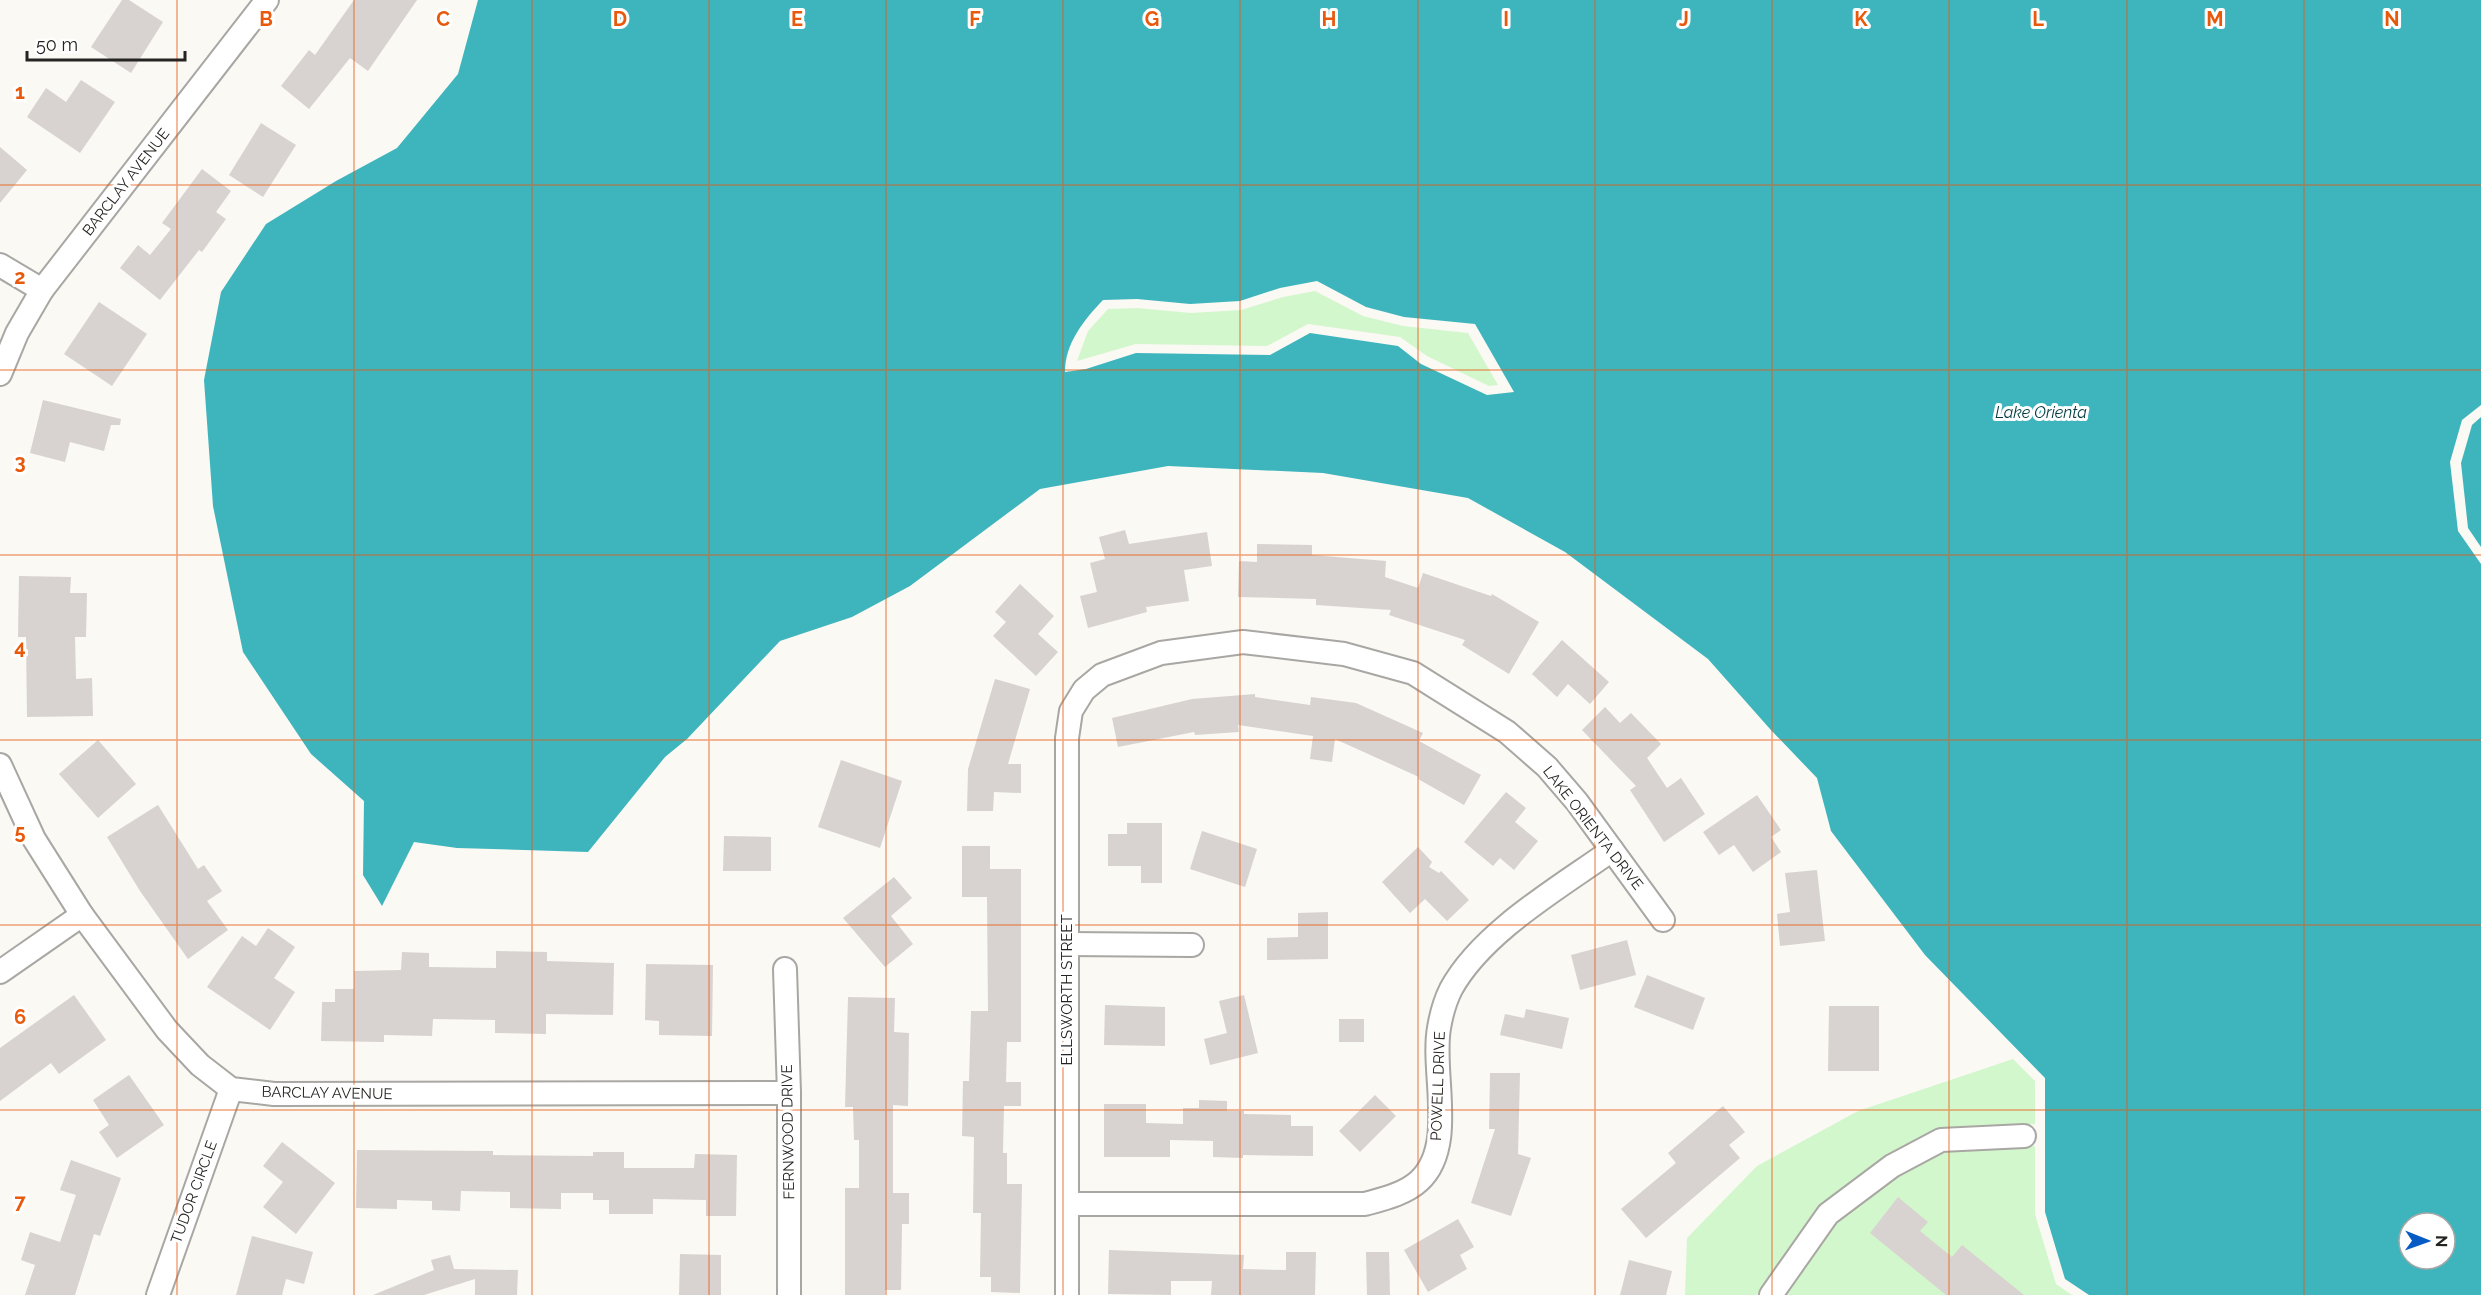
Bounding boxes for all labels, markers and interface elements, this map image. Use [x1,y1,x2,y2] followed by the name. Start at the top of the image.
[259,7,273,31] text: B
[436,7,450,31] text: C
[613,7,627,31] text: D
[791,7,803,31] text: E
[969,7,981,31] text: F
[1145,7,1159,31] text: G
[1322,7,1336,31] text: H
[1503,7,1509,31] text: I
[1679,7,1689,31] text: J
[1854,7,1868,31] text: K
[2032,7,2044,31] text: L
[2206,7,2224,31] text: M
[2384,7,2400,31] text: N
[27,24,184,62] scale bar
[36,34,78,55] text: 50 m
[15,80,25,104] text: 1
[79,125,173,239] street label: BARCLAY AVENUE
[14,265,26,289] text: 2
[1995,403,2087,422] water label: Lake Orienta
[14,450,26,474] text: 3
[14,635,26,659] text: 4
[1539,762,1647,894] street label: LAKE ORIENTA DRIVE
[14,820,26,844] text: 5
[1058,914,1076,1066] street label: ELLSWORTH STREET
[14,1005,26,1029] text: 6
[1427,1031,1449,1141] street label: POWELL DRIVE
[778,1064,798,1200] street label: FERNWOOD DRIVE
[261,1083,393,1103] street label: BARCLAY AVENUE
[167,1138,221,1246] street label: TUDOR CIRCLE
[14,1190,26,1214] text: 7
[2397,1211,2457,1271] north arrow
[2432,1235,2451,1248] text: N

